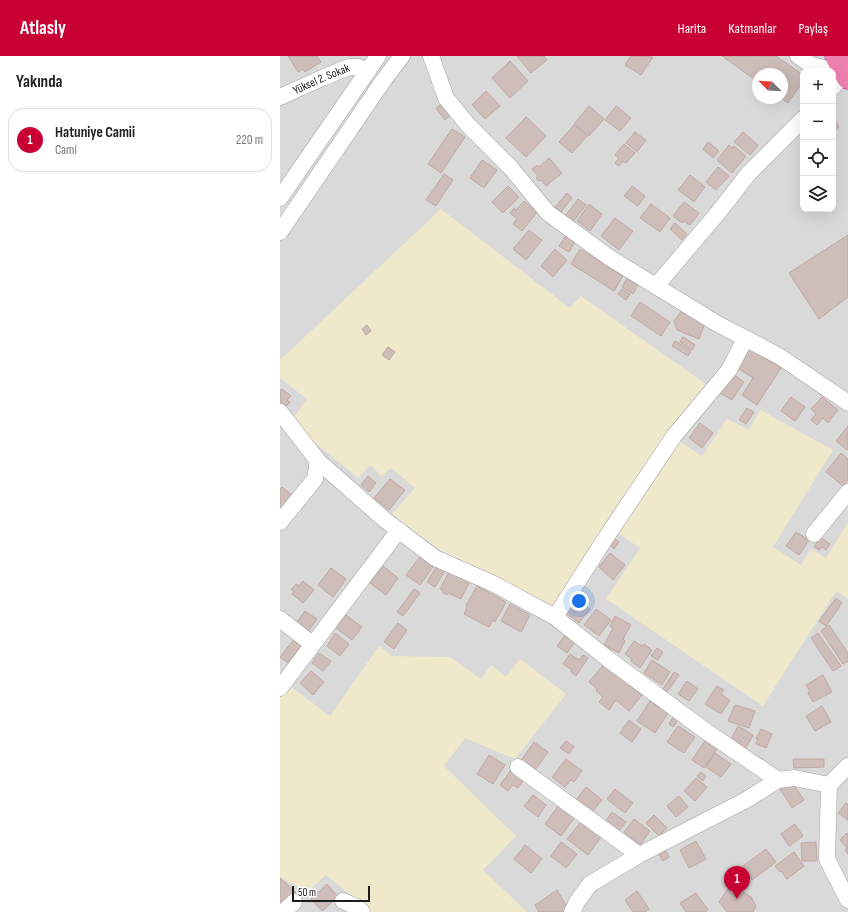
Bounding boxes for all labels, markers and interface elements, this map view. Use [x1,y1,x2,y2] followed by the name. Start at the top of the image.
[20,17,66,40] text: Atlasly
[678,20,706,37] text: Harita
[728,20,777,37] text: Katmanlar
[799,20,828,37] text: Paylaş
[290,60,352,98] street label: Yüksel 2. Sokak
[752,68,788,104] north arrow
[800,68,836,212] map controls
[800,68,836,104] button: +
[16,72,63,92] text: Yakında
[800,104,836,140] button: −
[55,123,135,142] text: Hatuniye Camii
[27,132,33,148] text: 1
[236,132,263,148] text: 220 m
[800,140,836,176] button: locate
[55,142,77,158] text: Cami
[800,176,836,212] button: layers
[569,591,589,611] your location
[724,866,750,899] pin: 1
[292,884,370,903] scale bar
[298,886,316,899] text: 50 m

